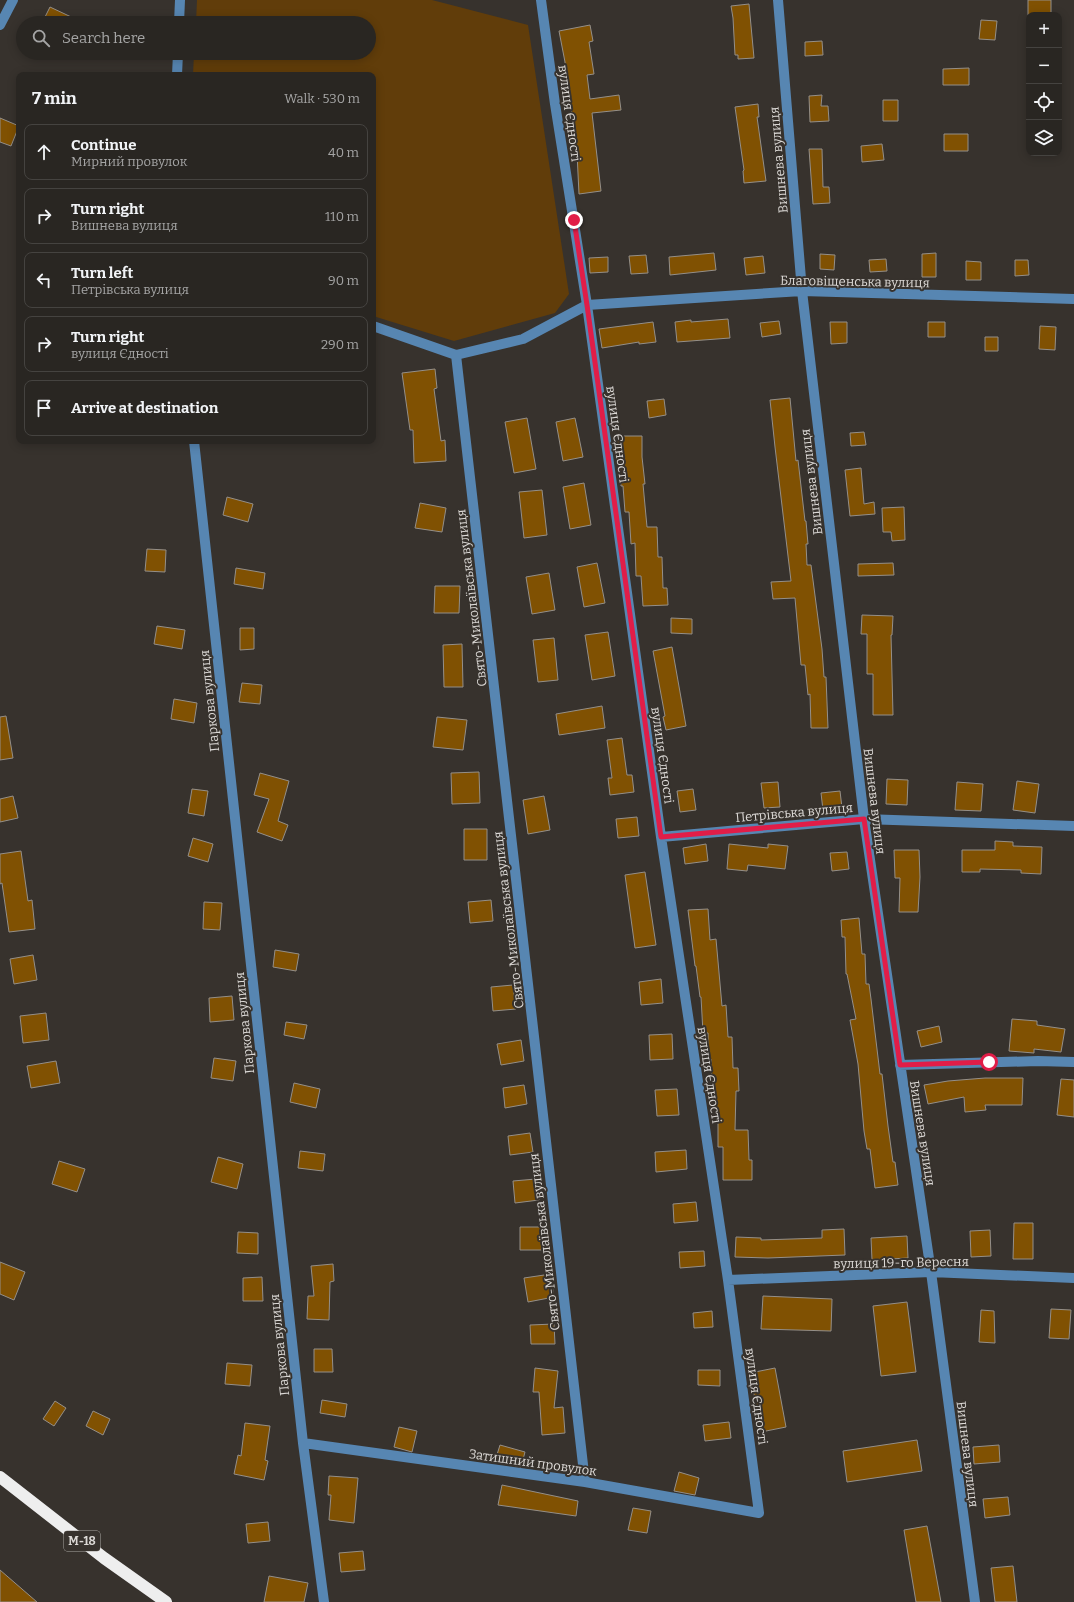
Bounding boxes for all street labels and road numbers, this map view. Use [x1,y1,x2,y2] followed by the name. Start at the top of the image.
[555,64,584,163] street label: вулиця Єдності
[766,106,791,214] street label: Вишнева вулиця
[780,273,930,290] street label: Благовіщенська вулиця
[603,385,632,484] street label: вулиця Єдності
[798,428,825,536] street label: Вишнева вулиця
[453,509,490,687] street label: Свято-Миколаївська вулиця
[197,649,222,753] street label: Паркова вулиця
[648,706,677,805] street label: вулиця Єдності
[861,747,888,855] street label: Вишнева вулиця
[735,800,853,825] street label: Петрівська вулиця
[490,831,527,1009] street label: Свято-Миколаївська вулиця
[232,971,257,1075] street label: Паркова вулиця
[694,1026,725,1125] street label: вулиця Єдності
[907,1079,938,1187] street label: Вишнева вулиця
[526,1153,563,1331] street label: Свято-Миколаївська вулиця
[833,1254,969,1271] street label: вулиця 19-го Вересня
[267,1293,292,1397] street label: Паркова вулиця
[742,1347,771,1446] street label: вулиця Єдності
[954,1400,981,1508] street label: Вишнева вулиця
[468,1446,598,1479] street label: Затишний провулок
[64,1531,100,1551] road number: М-18

